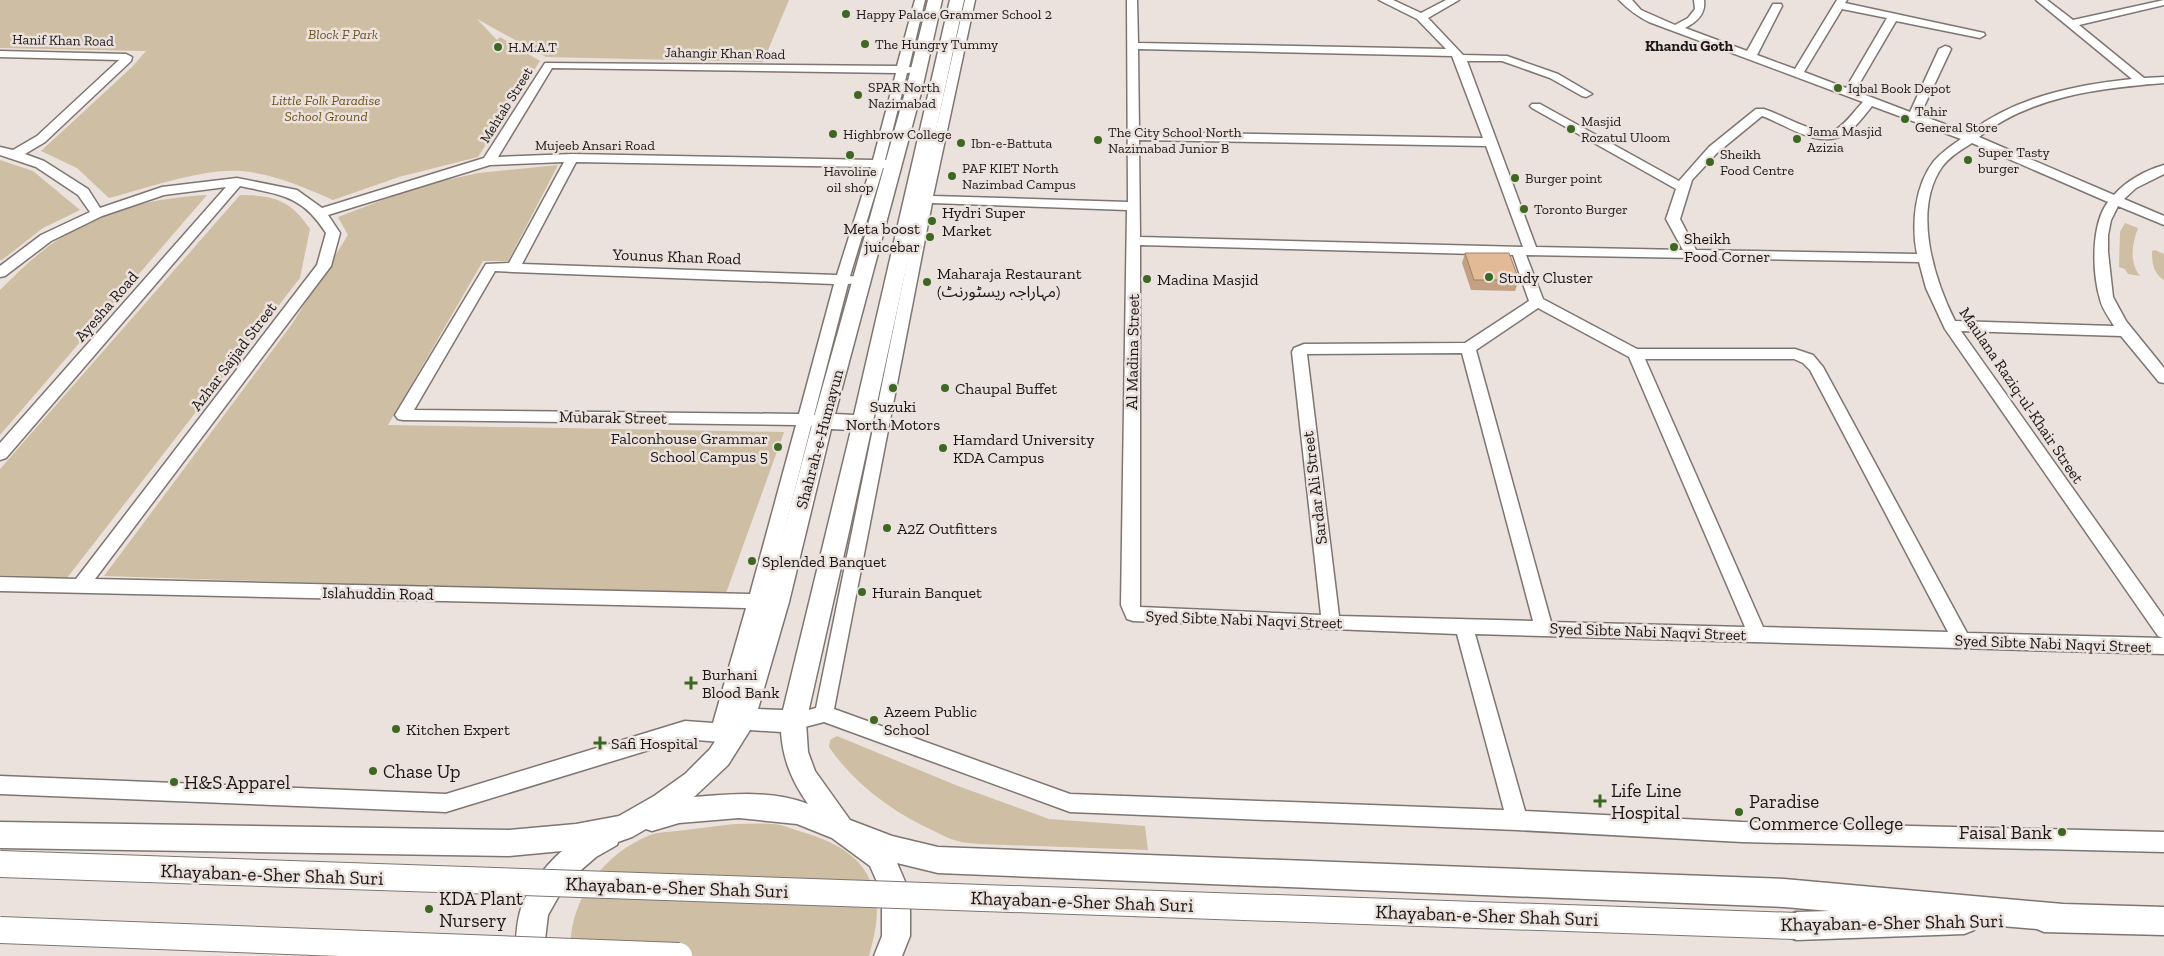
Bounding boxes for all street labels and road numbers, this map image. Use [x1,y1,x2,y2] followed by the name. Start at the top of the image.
[12,31,114,50] street label: Hanif Khan Road
[664,44,786,63] street label: Jahangir Khan Road
[476,64,537,146] street label: Mehtab Street
[535,137,655,154] street label: Mujeeb Ansari Road
[611,245,742,268] street label: Younus Khan Road
[71,267,142,345] street label: Ayesha Road
[1122,294,1143,410] street label: Al Madina Street
[186,298,281,414] street label: Azhar Sajjad Street
[1955,304,2088,487] street label: Maulana Raziq-ul-Khair Street
[792,366,847,511] street label: Shahrah-e-Humayun
[559,407,667,428] street label: Mubarak Street
[1298,430,1331,546] street label: Sardar Ali Street
[322,583,434,604] street label: Islahuddin Road
[1145,607,1343,632] street label: Syed Sibte Nabi Naqvi Street
[1549,619,1747,644] street label: Syed Sibte Nabi Naqvi Street
[1954,631,2152,656] street label: Syed Sibte Nabi Naqvi Street
[160,859,384,890] street label: Khayaban-e-Sher Shah Suri
[565,872,789,903] street label: Khayaban-e-Sher Shah Suri
[970,886,1194,917] street label: Khayaban-e-Sher Shah Suri
[1375,900,1599,931] street label: Khayaban-e-Sher Shah Suri
[1780,909,2004,936] street label: Khayaban-e-Sher Shah Suri

